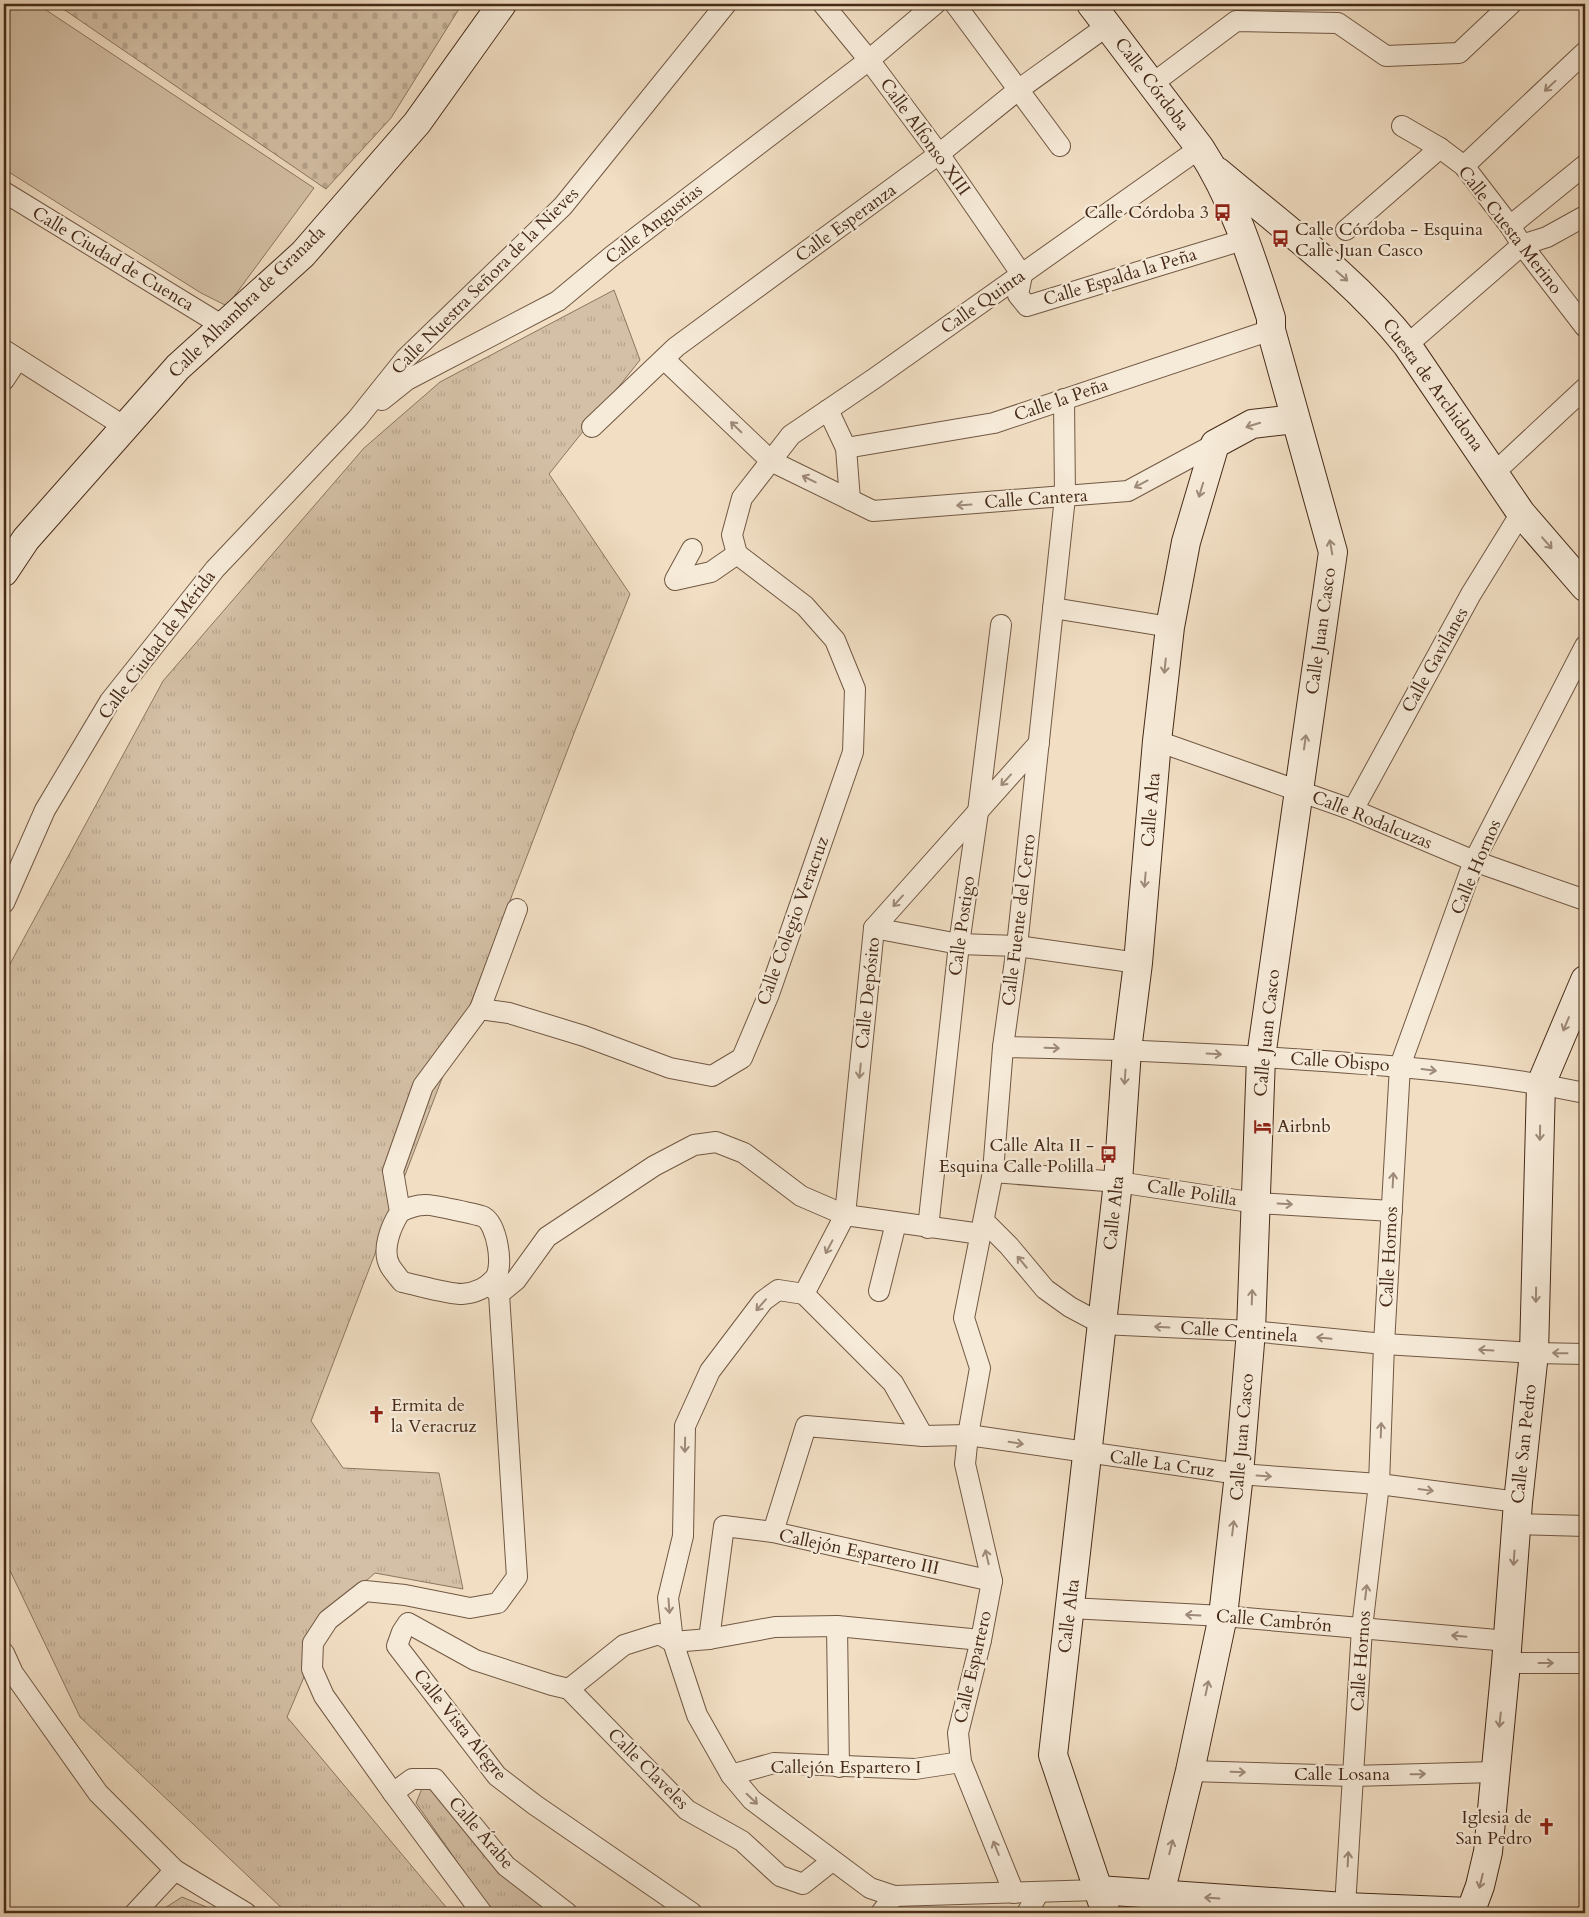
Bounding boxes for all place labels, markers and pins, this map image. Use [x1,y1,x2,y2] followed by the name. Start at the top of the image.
[1084,200,1209,225] place label: Calle Córdoba 3
[1213,202,1233,222] bus stop icon: Calle Córdoba 3
[1295,217,1483,263] place label: Calle Córdoba - Esquina Calle Juan Casco
[1271,229,1291,249] bus stop icon: Calle Córdoba - Esquina Calle Juan Casco
[1277,1114,1331,1139] place label: Airbnb
[1253,1116,1273,1136] hotel icon: Airbnb
[939,1133,1094,1179] place label: Calle Alta II - Esquina Calle Polilla
[1098,1145,1118,1165] bus stop icon: Calle Alta II - Esquina Calle Polilla
[391,1393,477,1439] place label: Ermita de la Veracruz
[367,1405,387,1425] church icon: Ermita de la Veracruz
[1455,1805,1532,1851] place label: Iglesia de San Pedro
[1536,1817,1556,1837] church icon: Iglesia de San Pedro

